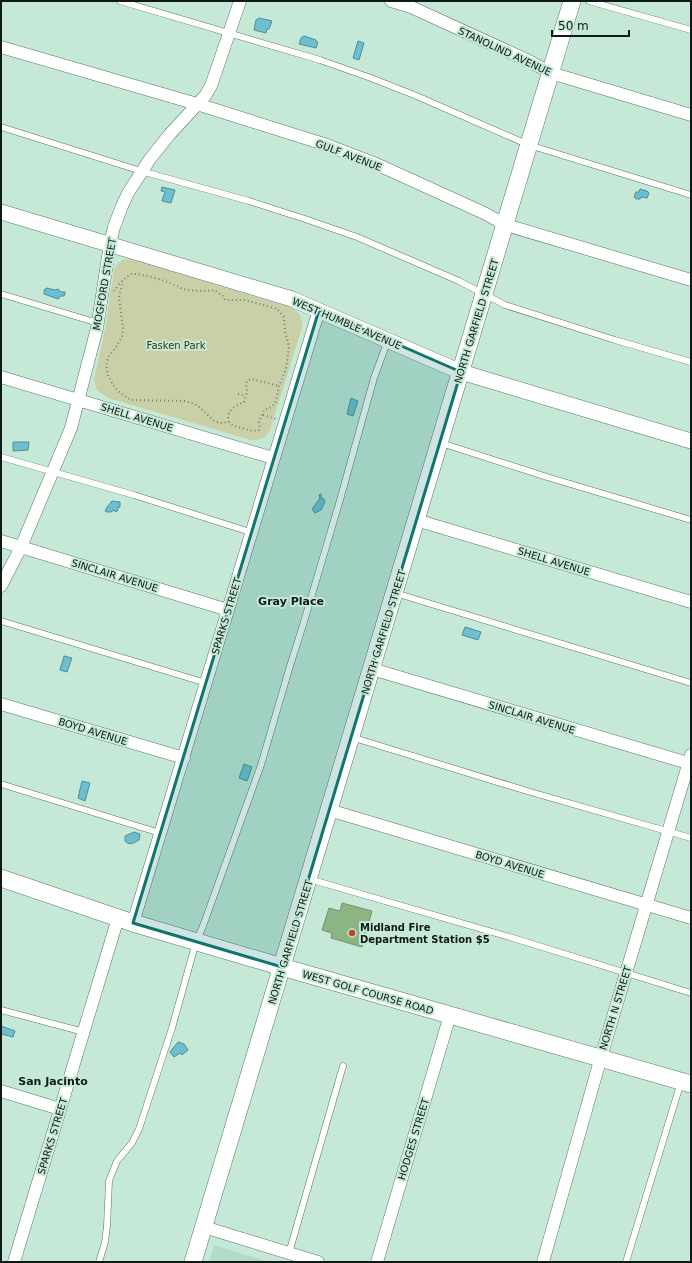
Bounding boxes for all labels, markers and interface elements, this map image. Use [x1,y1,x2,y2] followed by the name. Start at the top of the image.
[552,12,629,38] scale bar
[558,19,589,33] text: 50 m
[457,25,553,78] street label: STANOLIND AVENUE
[314,138,383,173] street label: GULF AVENUE
[91,236,118,331] street label: MOGFORD STREET
[452,257,501,385] street label: NORTH GARFIELD STREET
[290,295,403,352] street label: WEST HUMBLE AVENUE
[147,340,206,351] park label: Fasken Park
[99,401,174,434] street label: SHELL AVENUE
[516,545,591,578] street label: SHELL AVENUE
[70,557,159,594] street label: SINCLAIR AVENUE
[359,568,408,696] street label: NORTH GARFIELD STREET
[210,576,244,656] street label: SPARKS STREET
[258,595,324,608] district label: Gray Place
[487,699,576,736] street label: SINCLAIR AVENUE
[57,716,129,747] street label: BOYD AVENUE
[474,849,546,880] street label: BOYD AVENUE
[266,878,315,1006] street label: NORTH GARFIELD STREET
[360,922,490,945] place label: Midland Fire Department Station $5
[347,928,357,938] marker: Midland Fire Department Station $5
[597,964,634,1051] street label: NORTH N STREET
[301,968,435,1017] street label: WEST GOLF COURSE ROAD
[18,1075,88,1088] district label: San Jacinto
[36,1096,70,1176] street label: SPARKS STREET
[396,1096,431,1181] street label: HODGES STREET

